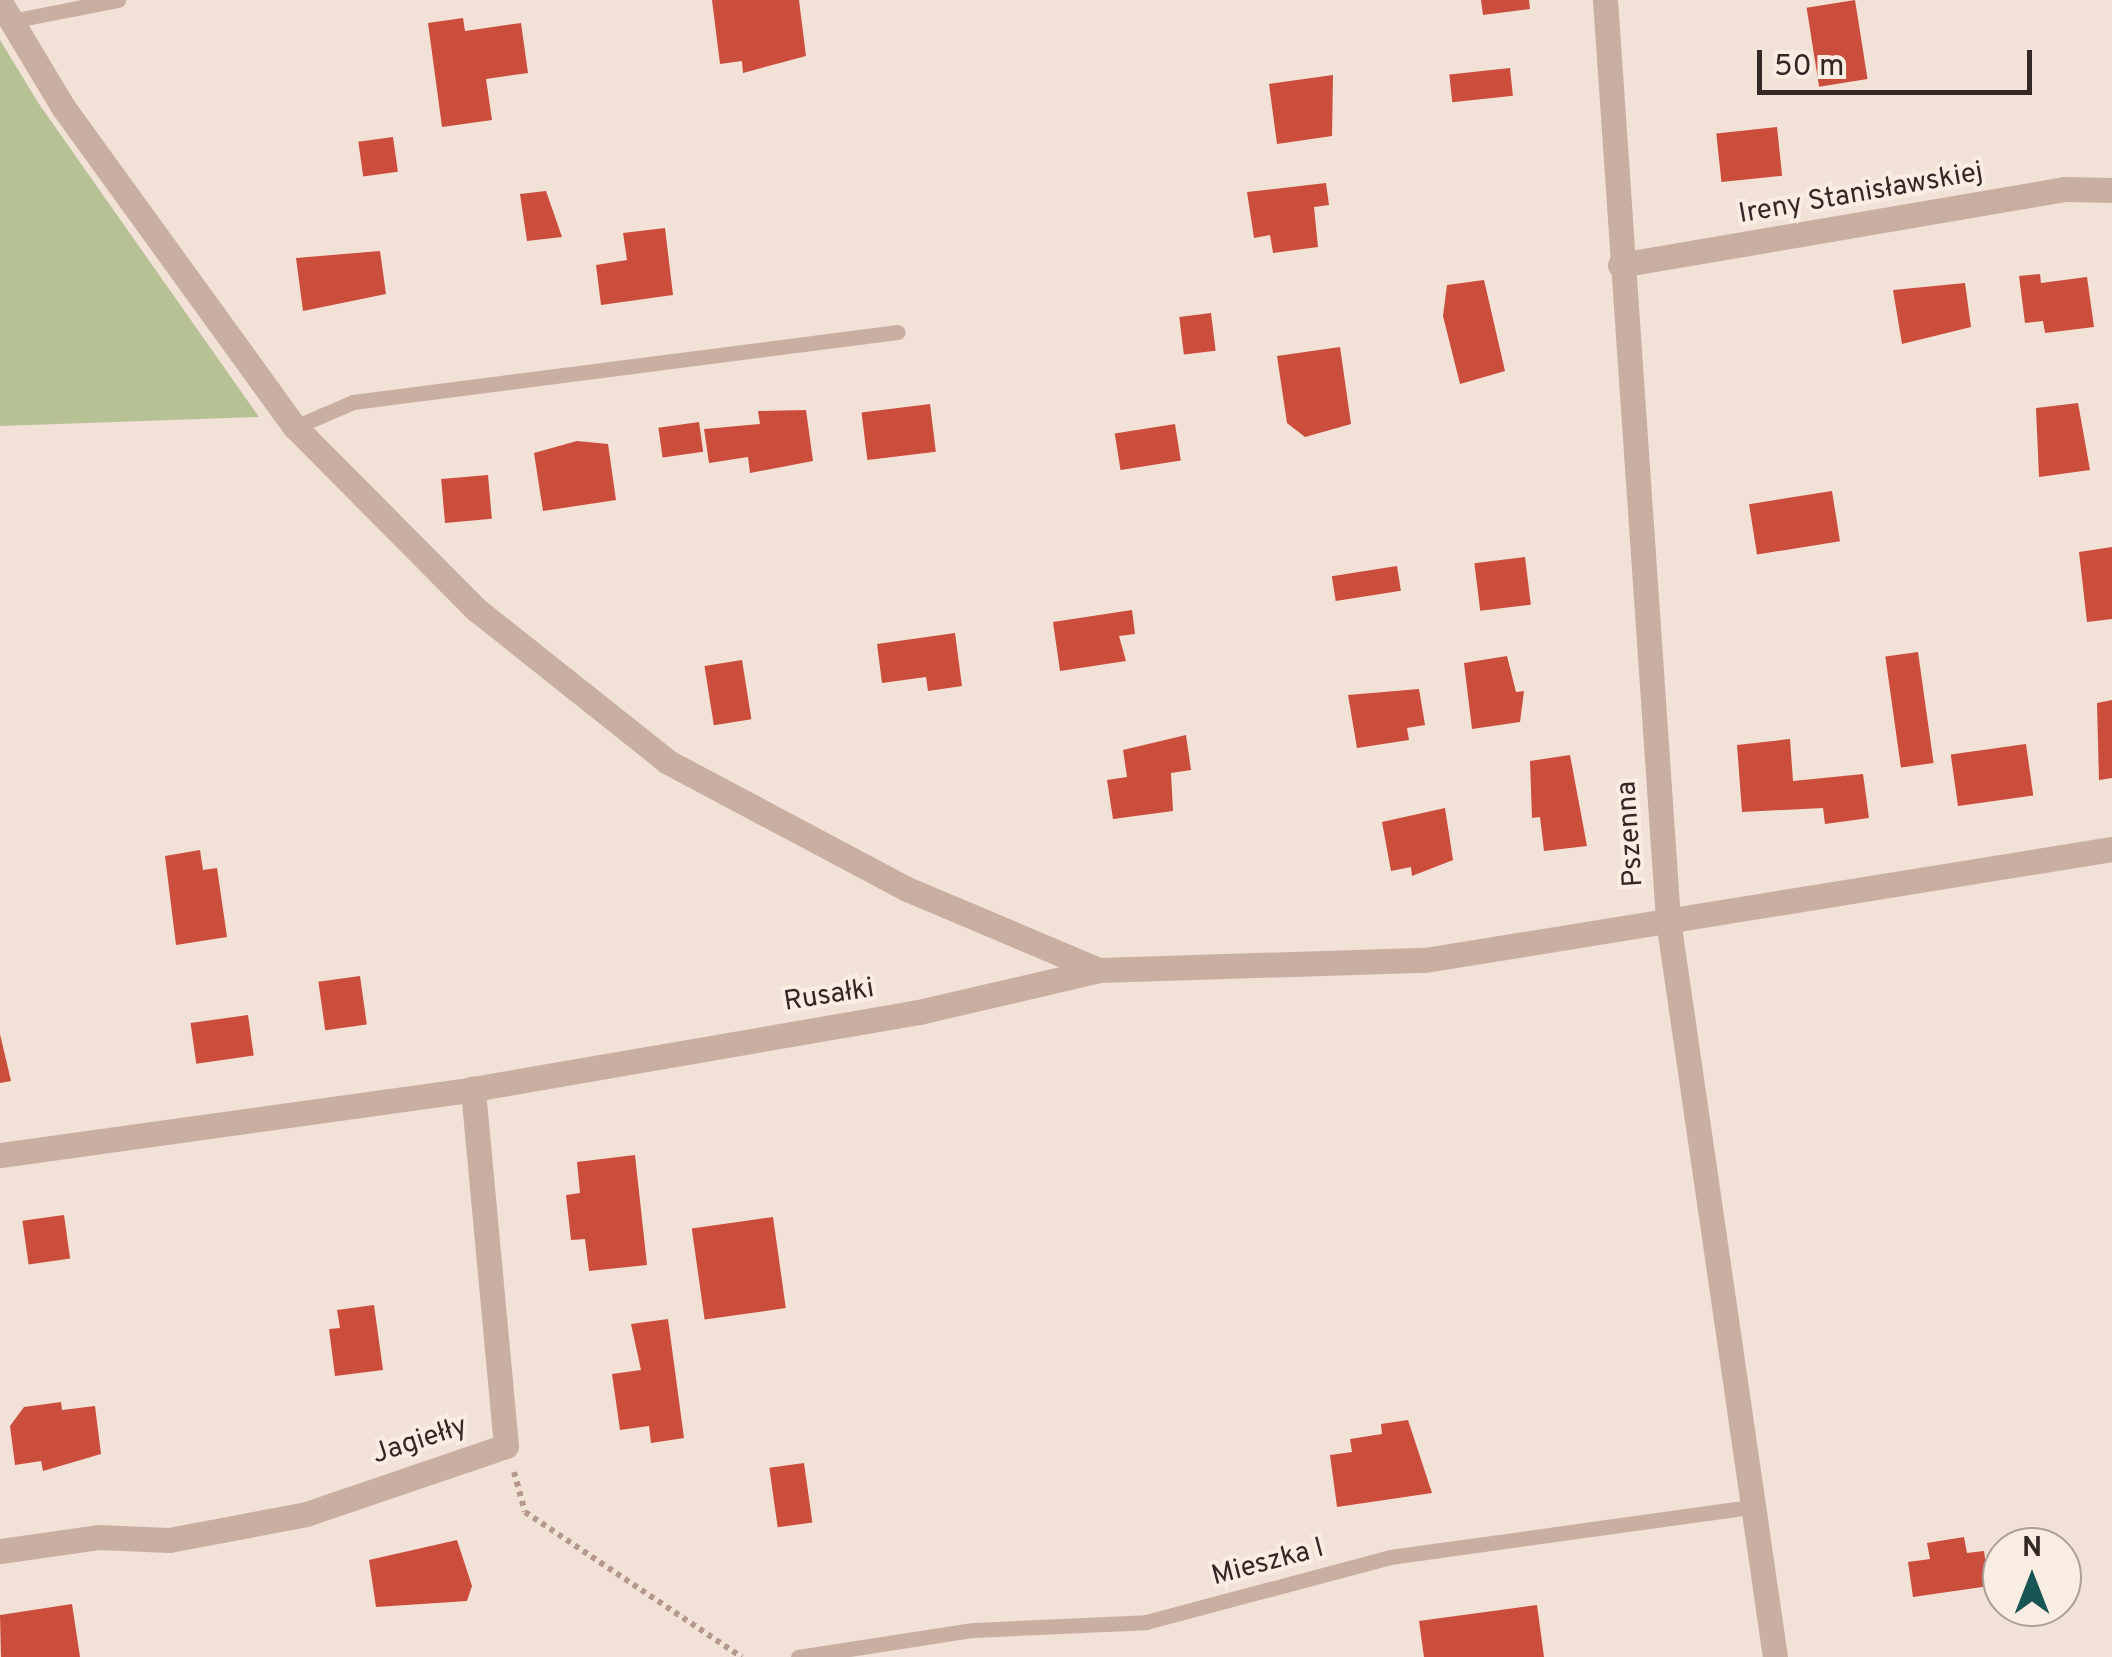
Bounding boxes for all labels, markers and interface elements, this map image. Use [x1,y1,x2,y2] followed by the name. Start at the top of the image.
[1762,30,2037,92] scale bar
[1774,49,1844,86] text: 50 m
[1736,156,1986,232] street label: Ireny Stanisławskiej
[1611,780,1651,888] street label: Pszenna
[781,972,877,1020] street label: Rusałki
[368,1410,472,1472] street label: Jagiełły
[1982,1527,2082,1627] north arrow
[2022,1531,2042,1567] text: N
[1208,1532,1328,1594] street label: Mieszka I

